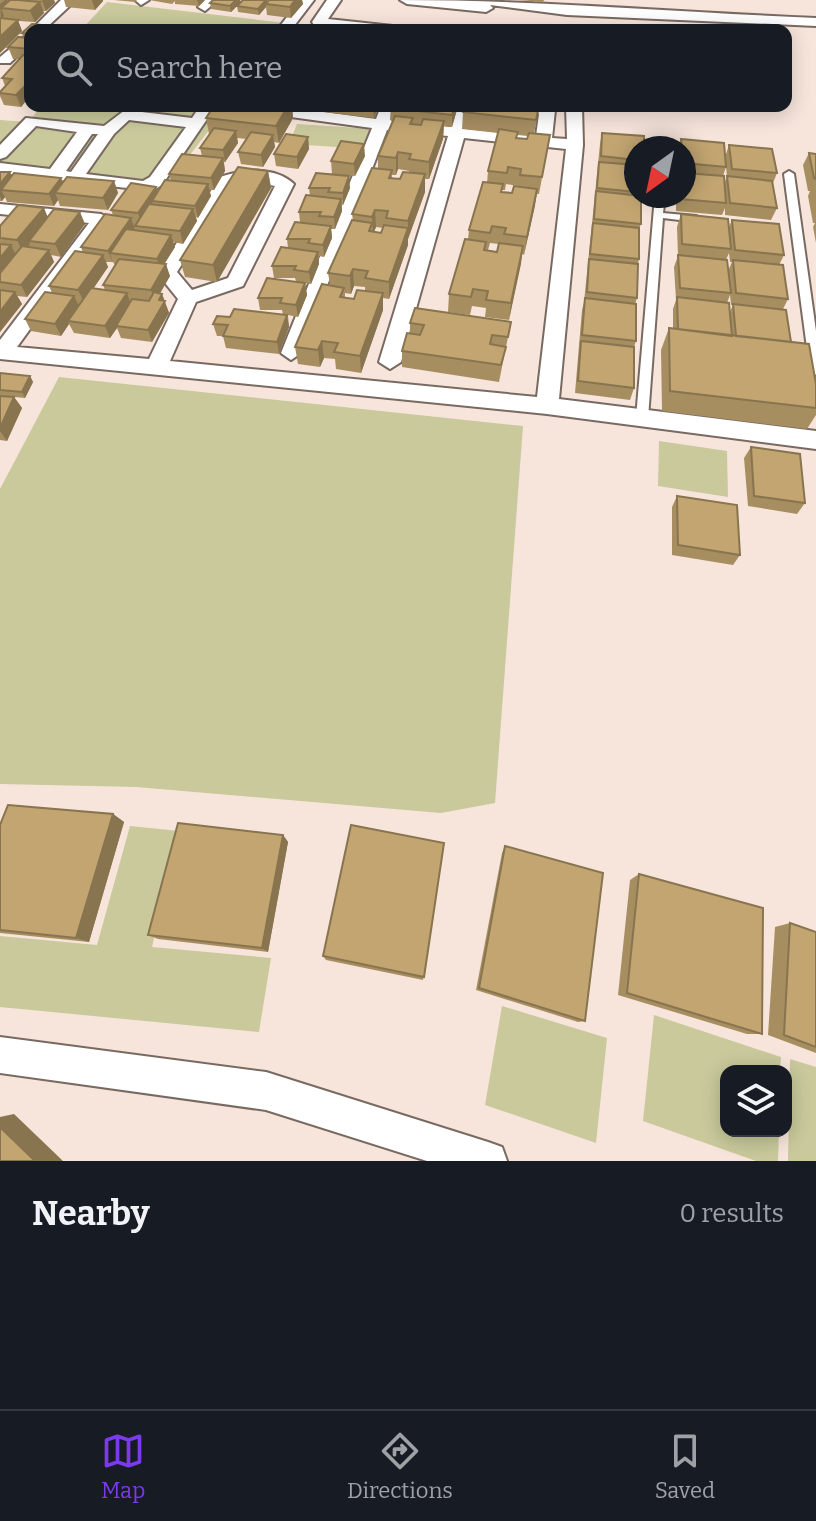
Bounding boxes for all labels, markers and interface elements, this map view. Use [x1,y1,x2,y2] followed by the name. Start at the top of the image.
[24,24,792,112] search box
[52,46,96,90] icon: search
[116,50,283,86] text: Search here
[624,136,696,208] north arrow
[720,1065,792,1137] map controls
[720,1065,792,1137] button: layers
[32,1193,150,1234] text: Nearby
[679,1198,784,1229] text: 0 results
[101,1429,145,1504] tab: Map
[347,1429,453,1504] tab: Directions
[655,1429,715,1504] tab: Saved

